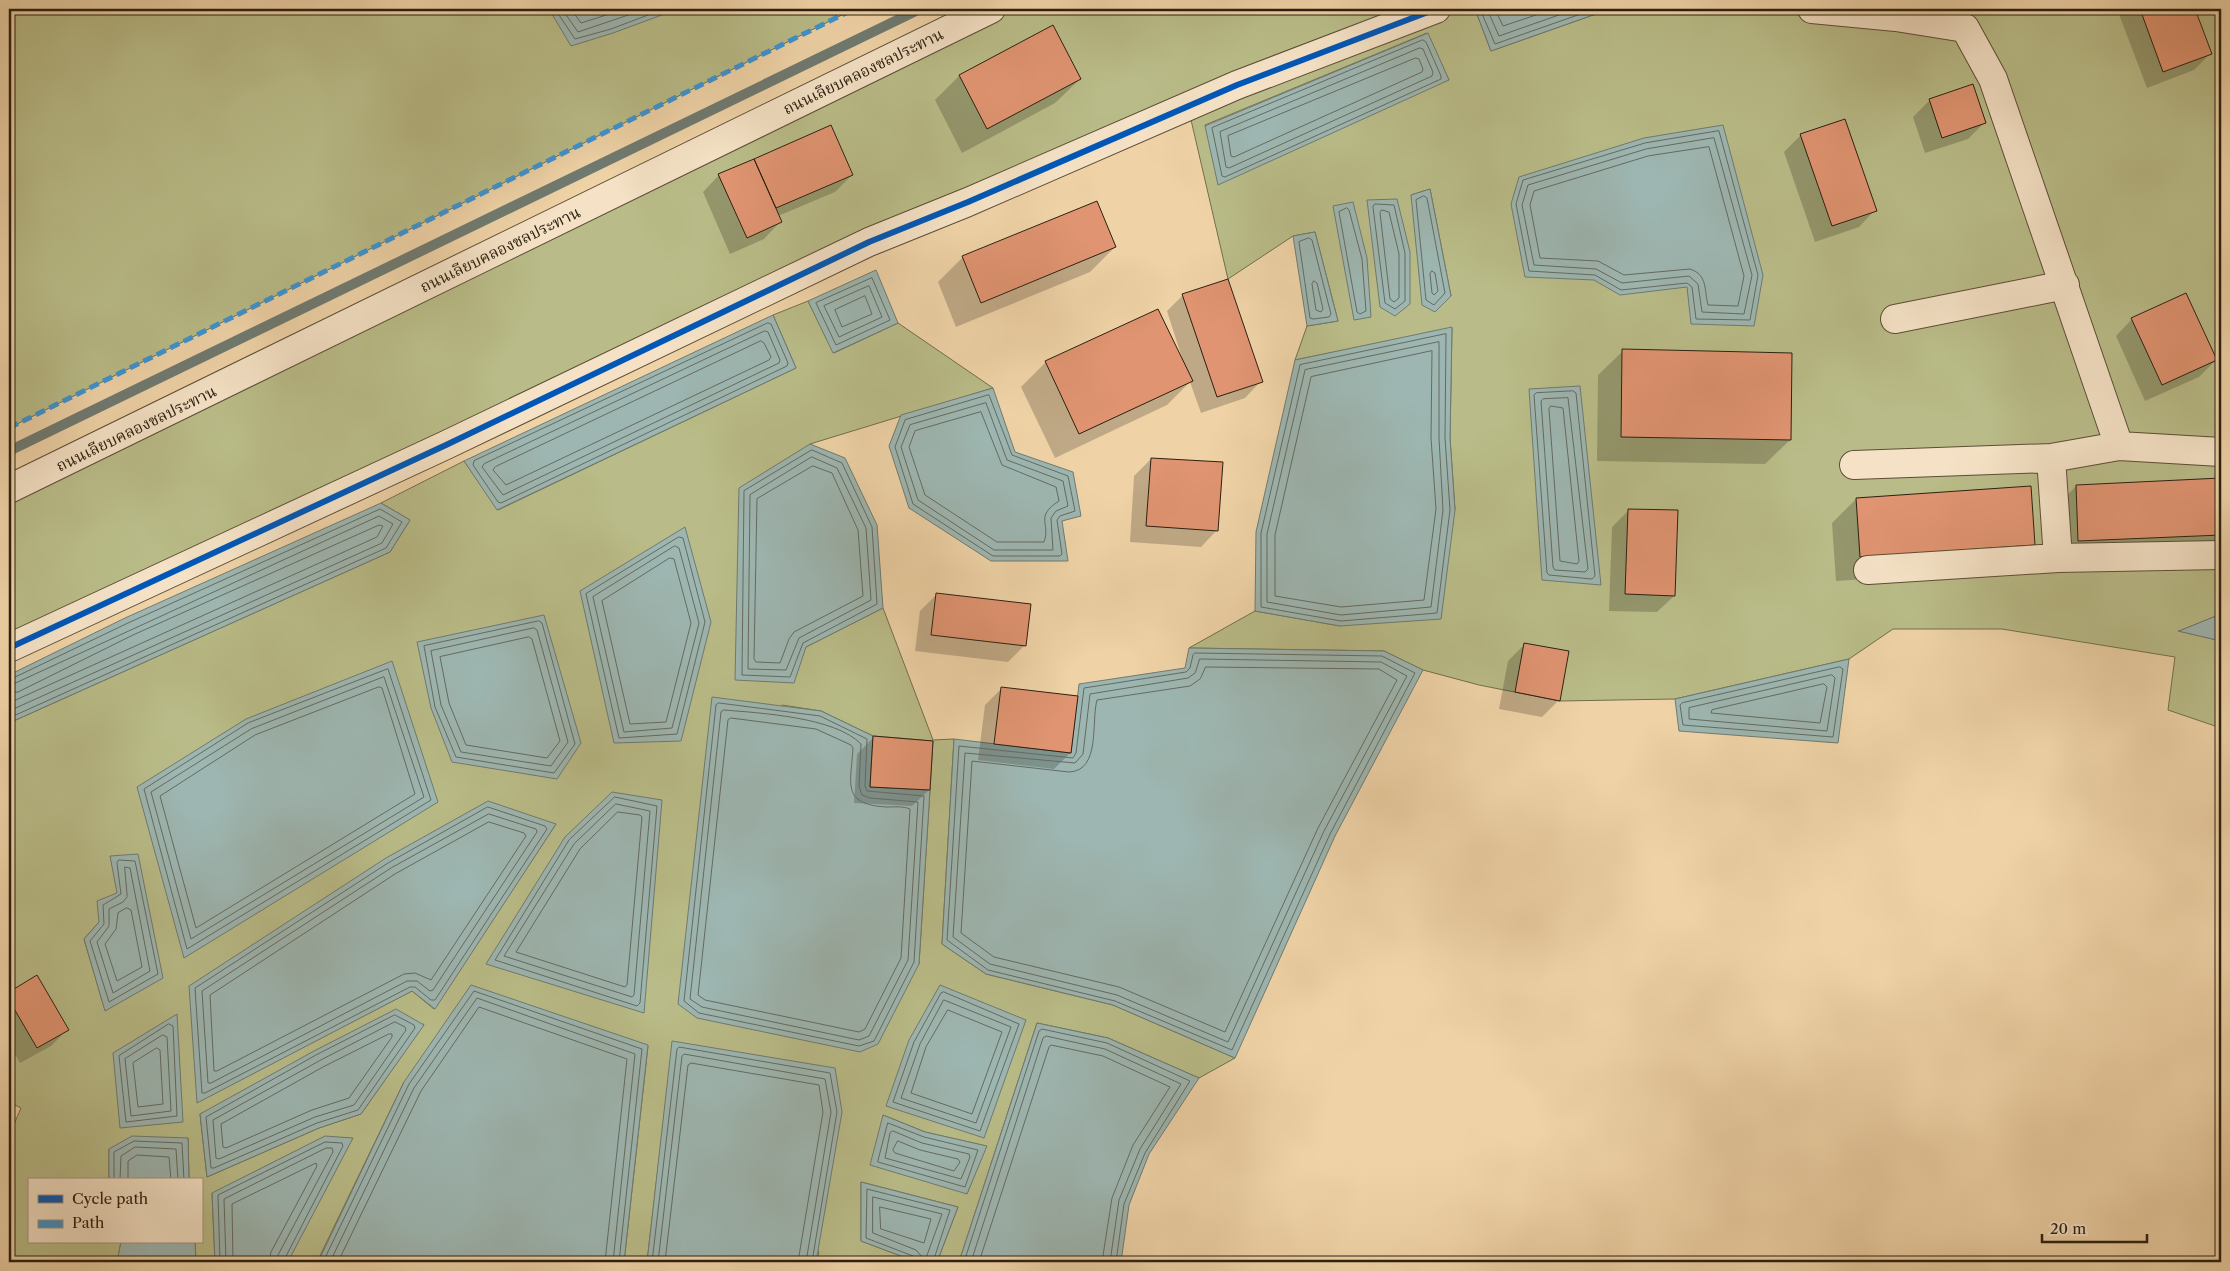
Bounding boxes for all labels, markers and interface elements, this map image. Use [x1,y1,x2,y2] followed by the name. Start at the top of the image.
[779,23,947,119] street label: ถนนเลียบคลองชลประทาน
[416,201,584,297] street label: ถนนเลียบคลองชลประทาน
[52,380,220,476] street label: ถนนเลียบคลองชลประทาน
[28,1178,202,1244] legend
[72,1189,149,1208] text: Cycle path
[2042,1211,2148,1243] scale bar
[72,1213,105,1232] text: Path
[2050,1219,2086,1238] text: 20 m

